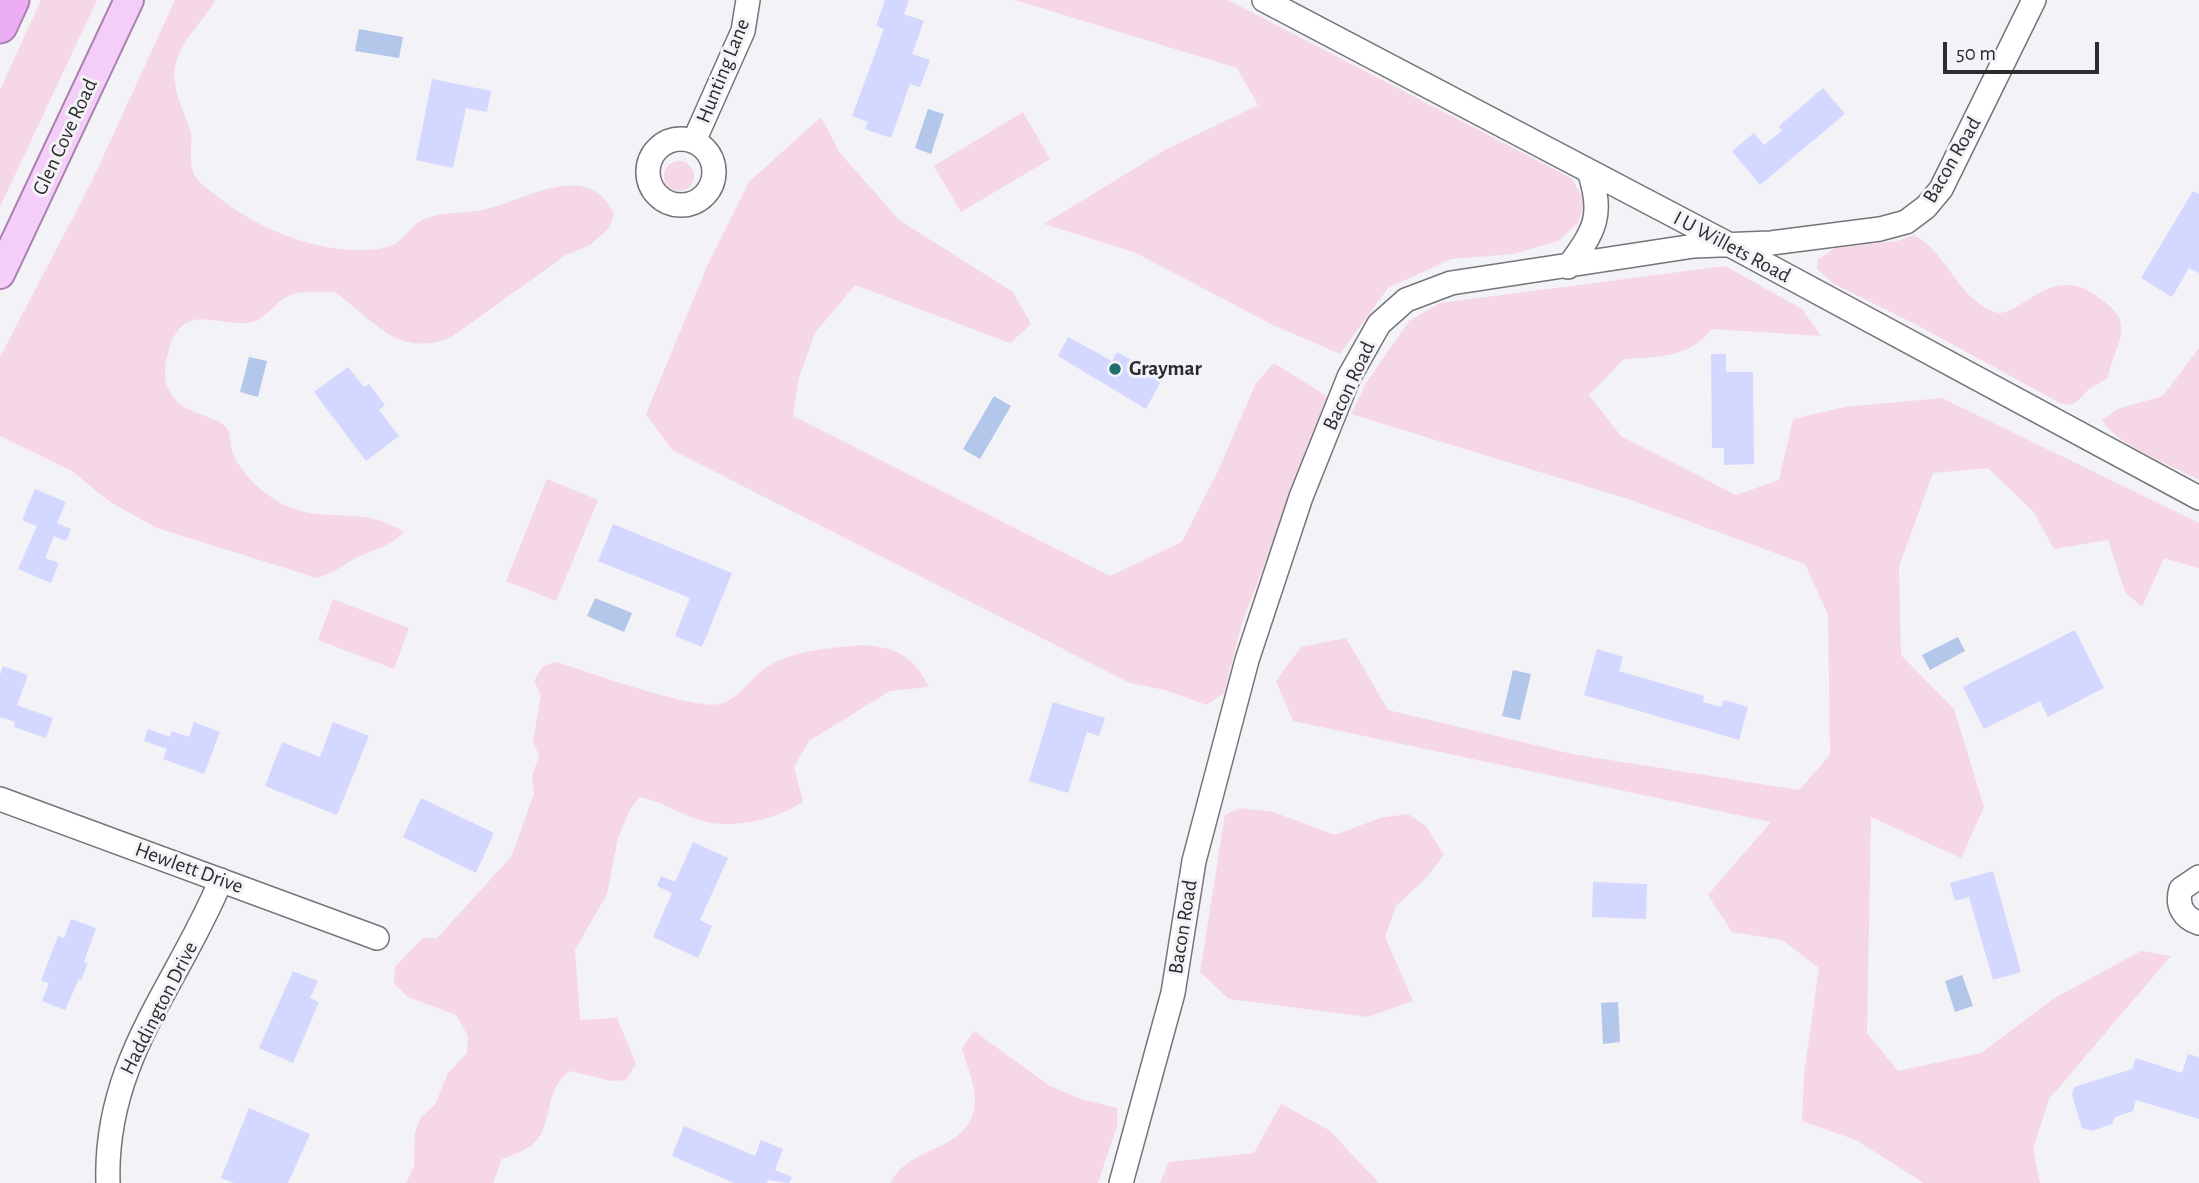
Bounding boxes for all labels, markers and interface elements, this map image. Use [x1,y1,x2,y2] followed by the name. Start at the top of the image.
[691,15,755,127] street label: Hunting Lane
[1947,28,2103,72] scale bar
[1956,43,1996,64] text: 50 m
[27,75,103,199] street label: Glen Cove Road
[1917,112,1987,208] street label: Bacon Road
[1669,206,1795,288] street label: I U Willets Road
[1317,338,1381,434] street label: Bacon Road
[1129,356,1202,382] place label: Graymar
[1107,361,1123,377] marker: Graymar
[132,837,246,899] street label: Hewlett Drive
[1163,878,1203,976] street label: Bacon Road
[115,937,203,1079] street label: Haddington Drive

